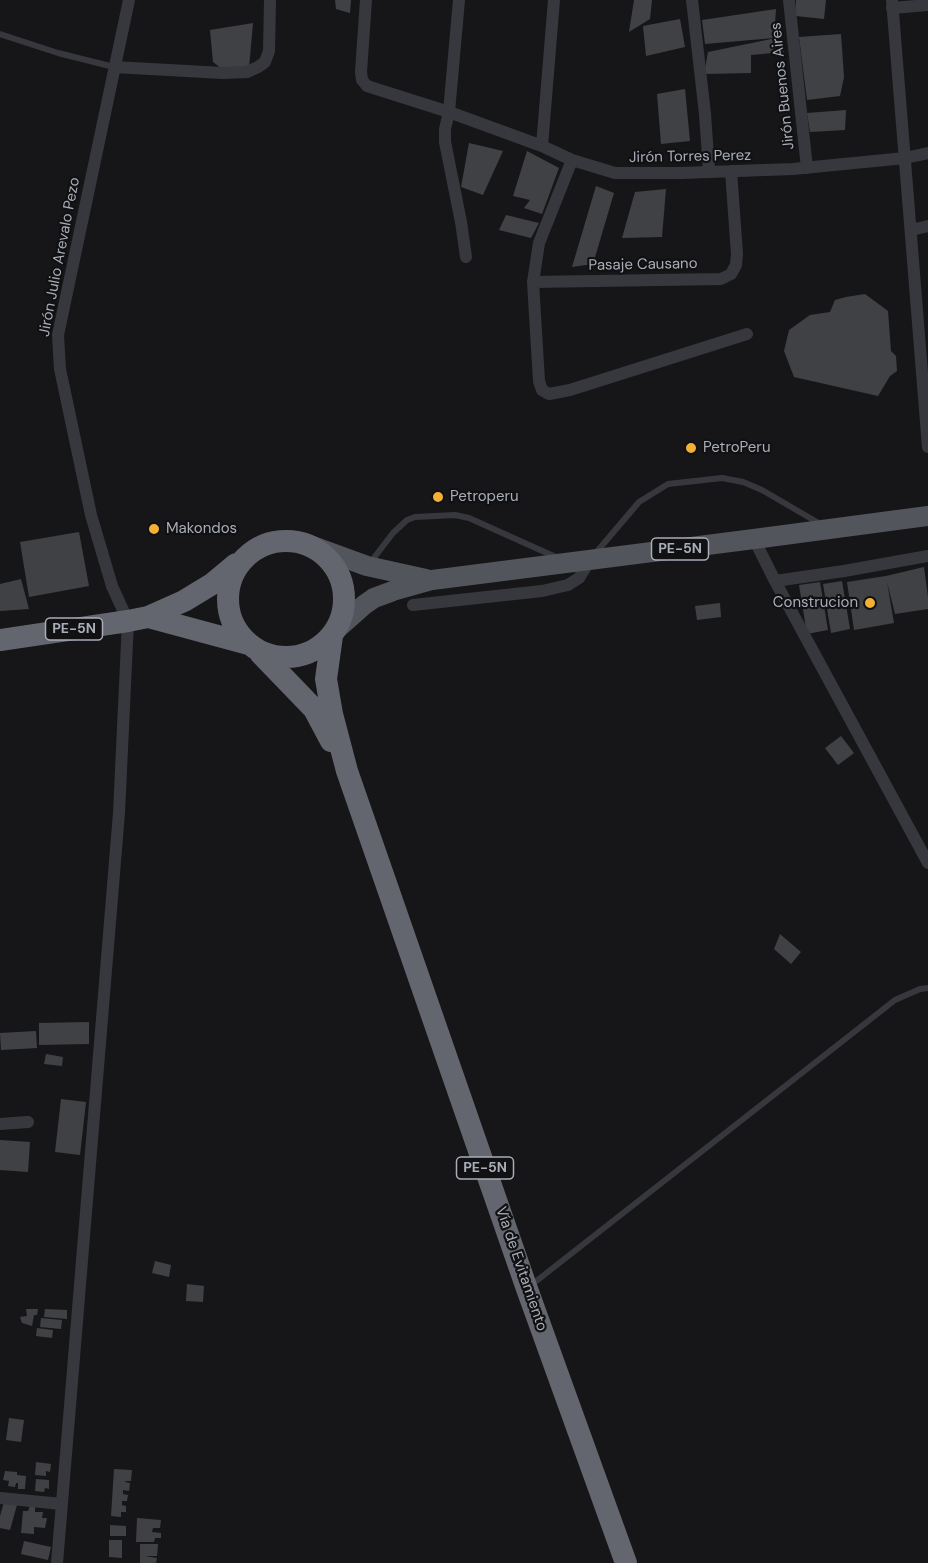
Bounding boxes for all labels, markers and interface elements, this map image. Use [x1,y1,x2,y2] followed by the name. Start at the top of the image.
[767,21,799,151] street label: Jirón Buenos Aires
[629,147,751,167] street label: Jirón Torres Perez
[36,176,84,338] street label: Jirón Julio Arevalo Pezo
[588,255,698,275] street label: Pasaje Causano
[703,439,770,457] place label: PetroPeru
[684,441,698,455] marker: PetroPeru
[450,488,519,506] place label: Petroperu
[431,490,445,504] marker: Petroperu
[166,520,237,538] place label: Makondos
[147,522,161,536] marker: Makondos
[652,538,708,560] road number: PE-5N
[773,594,858,612] place label: Construcion
[863,596,877,610] marker: Construcion
[46,618,103,640] road number: PE-5N
[456,1157,514,1179] road number: PE-5N
[491,1205,551,1333] street label: Vía de Evitamiento

